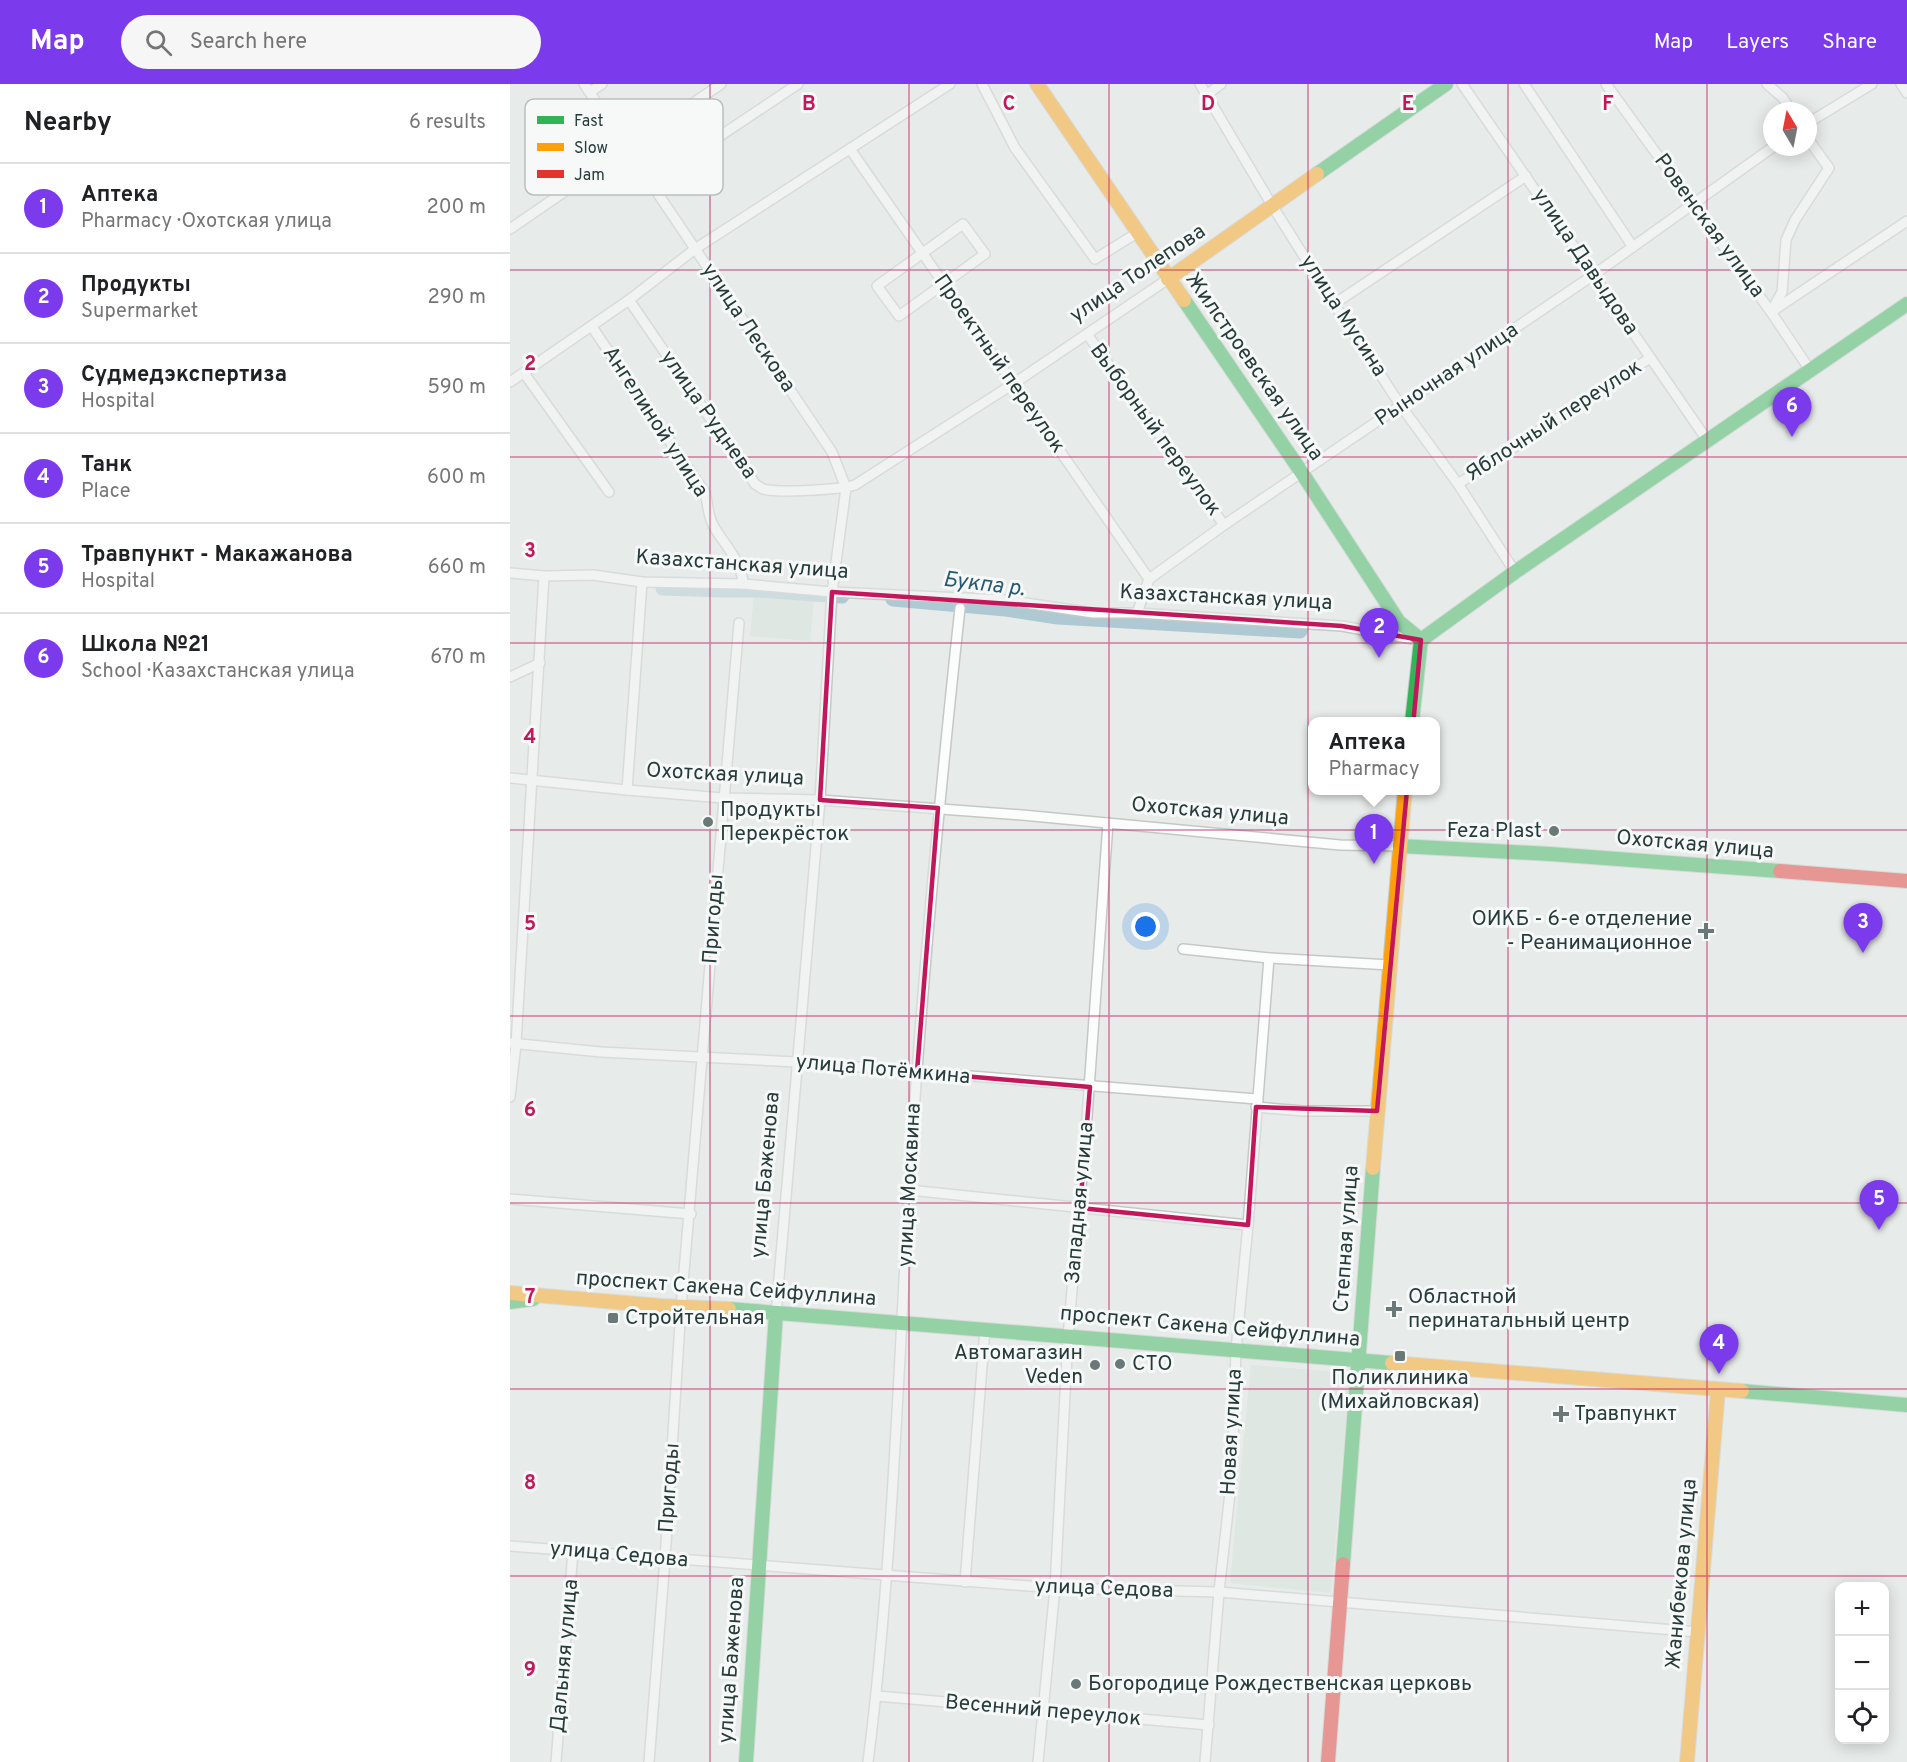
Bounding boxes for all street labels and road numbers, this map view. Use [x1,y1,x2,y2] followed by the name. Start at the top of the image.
[1648,149,1770,303] street label: Ровенская улица
[1526,183,1644,341] street label: улица Давыдова
[1065,219,1211,329] street label: улица Толепова
[1294,250,1392,382] street label: улица Мусина
[695,258,801,398] street label: улица Лескова
[1179,268,1329,466] street label: Жилстроевская улица
[927,269,1071,459] street label: Проектный переулок
[1370,317,1524,433] street label: Рыночная улица
[1083,338,1227,522] street label: Выборный переулок
[596,341,714,503] street label: Ангелиной улица
[654,345,762,485] street label: улица Руднева
[1461,354,1647,488] street label: Яблочный переулок
[635,544,849,586] street label: Казахстанская улица
[1119,579,1333,617] street label: Казахстанская улица
[645,757,805,793] street label: Охотская улица
[1130,792,1290,832] street label: Охотская улица
[1615,825,1775,865] street label: Охотская улица
[697,873,731,965] street label: Пригоды
[795,1049,971,1091] street label: улица Потёмкина
[745,1091,787,1259] street label: улица Баженова
[892,1102,928,1268] street label: улица Москвина
[1059,1121,1101,1285] street label: Западная улица
[1328,1164,1366,1314] street label: Степная улица
[575,1265,877,1313] street label: проспект Сакена Сейфуллина
[1059,1300,1361,1354] street label: проспект Сакена Сейфуллина
[1215,1368,1249,1496] street label: Новая улица
[653,1442,687,1534] street label: Пригоды
[1660,1477,1704,1671] street label: Жанибекова улица
[549,1535,689,1575] street label: улица Седова
[1034,1573,1174,1605] street label: улица Седова
[713,1576,751,1744] street label: улица Баженова
[545,1578,585,1734] street label: Дальняя улица
[944,1689,1142,1733] street label: Весенний переулок

